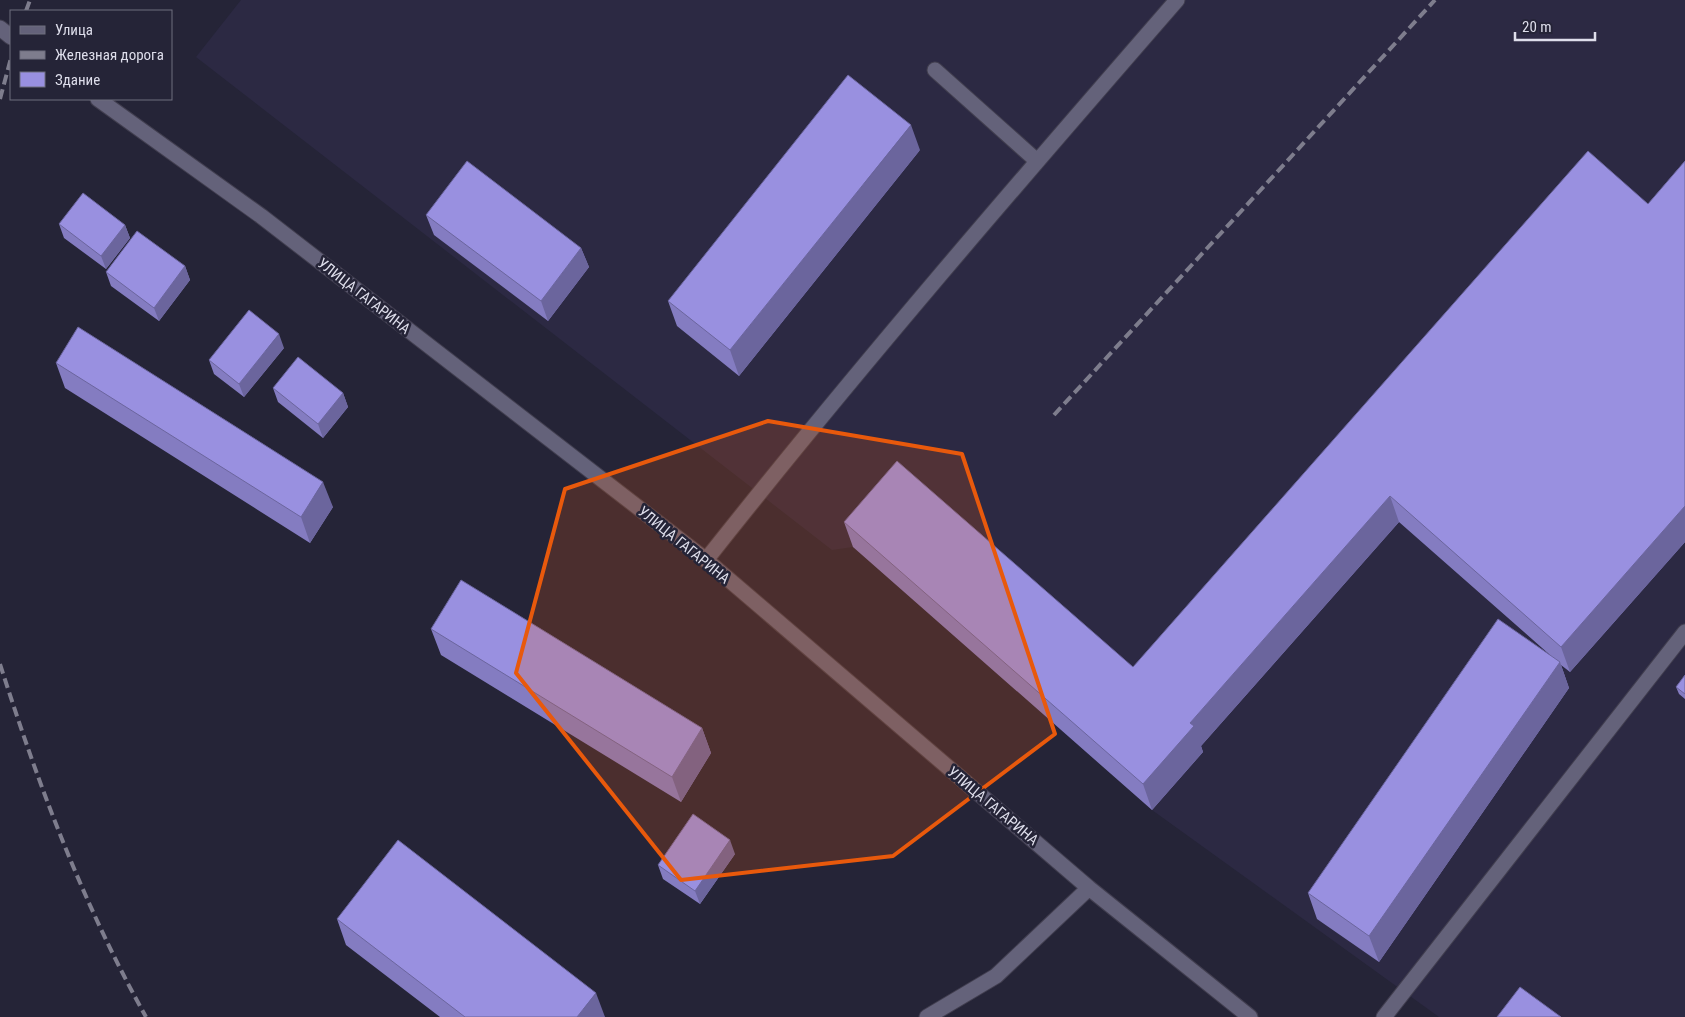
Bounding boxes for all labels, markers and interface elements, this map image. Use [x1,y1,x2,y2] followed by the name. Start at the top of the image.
[10,10,172,100] legend
[1515,10,1595,42] scale bar
[1522,18,1552,36] text: 20 m
[55,21,93,39] text: Улица
[55,46,164,64] text: Железная дорога
[55,71,100,89] text: Здание
[314,254,414,338] street label: УЛИЦА ГАГАРИНА
[634,502,734,588] street label: УЛИЦА ГАГАРИНА
[944,763,1042,849] street label: УЛИЦА ГАГАРИНА

